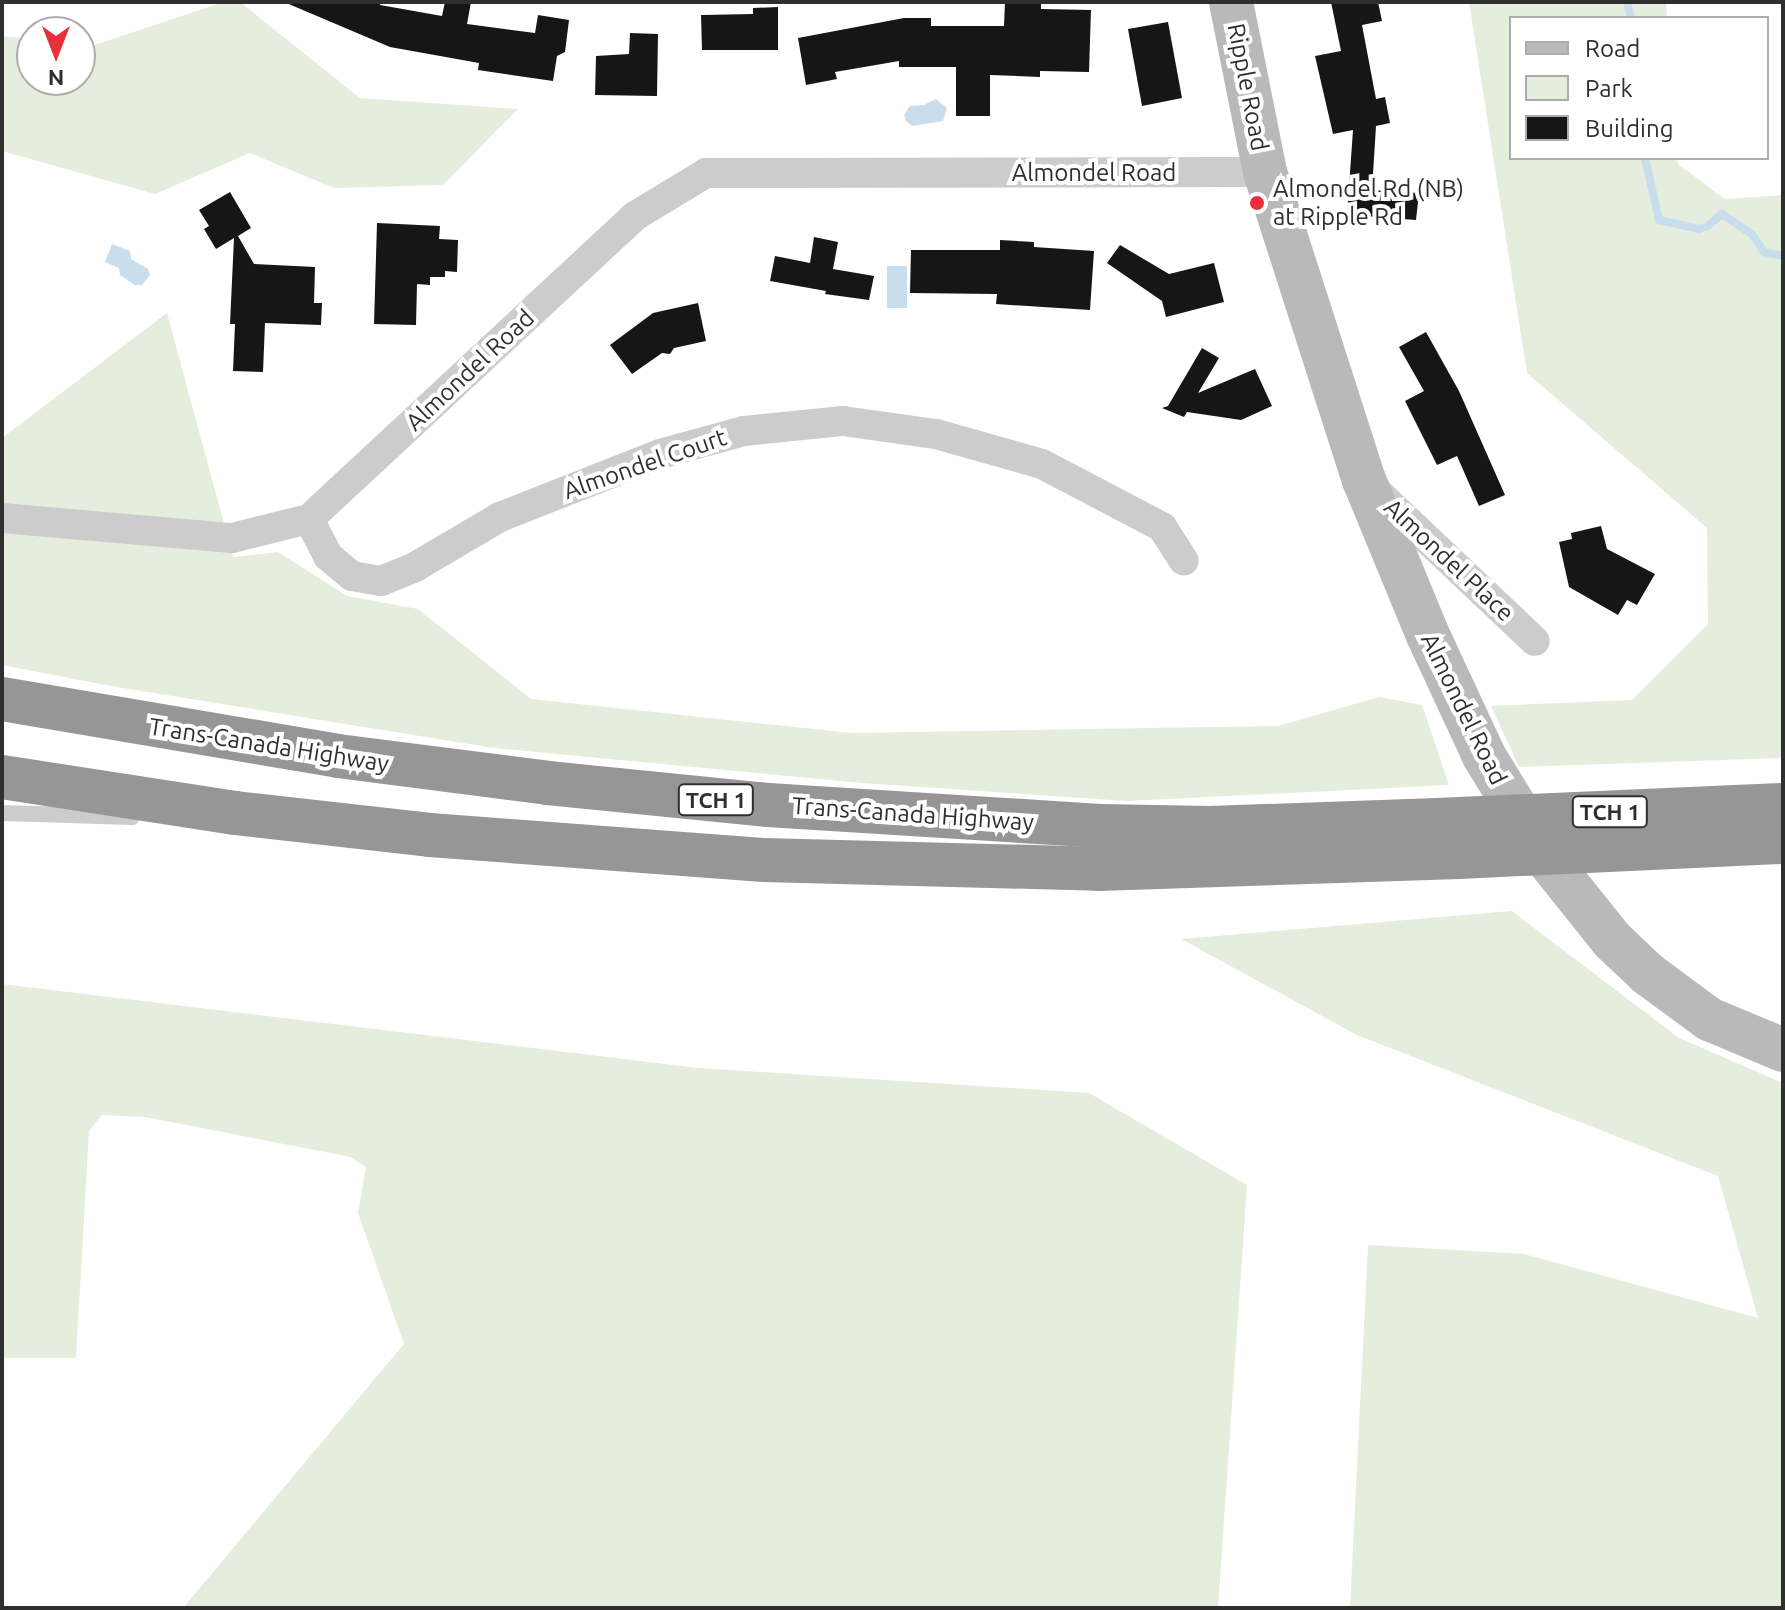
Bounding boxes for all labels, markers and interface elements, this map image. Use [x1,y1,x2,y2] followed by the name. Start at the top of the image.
[16,16,96,96] north arrow
[1509,16,1769,160] legend
[1222,21,1274,153] street label: Ripple Road
[1585,35,1640,62] text: Road
[48,66,64,91] text: N
[1585,75,1633,102] text: Park
[1585,115,1673,142] text: Building
[1012,159,1176,187] street label: Almondel Road
[1273,175,1464,231] place label: Almondel Rd (NB) at Ripple Rd
[1248,194,1266,212] marker: Almondel Rd (NB) at Ripple Rd
[400,303,540,437] street label: Almondel Road
[560,423,730,505] street label: Almondel Court
[1378,493,1520,627] street label: Almondel Place
[1415,629,1513,789] street label: Almondel Road
[147,712,391,778] street label: Trans-Canada Highway
[676,782,756,818] road number: TCH 1
[791,791,1035,837] street label: Trans-Canada Highway
[1570,794,1650,830] road number: TCH 1

